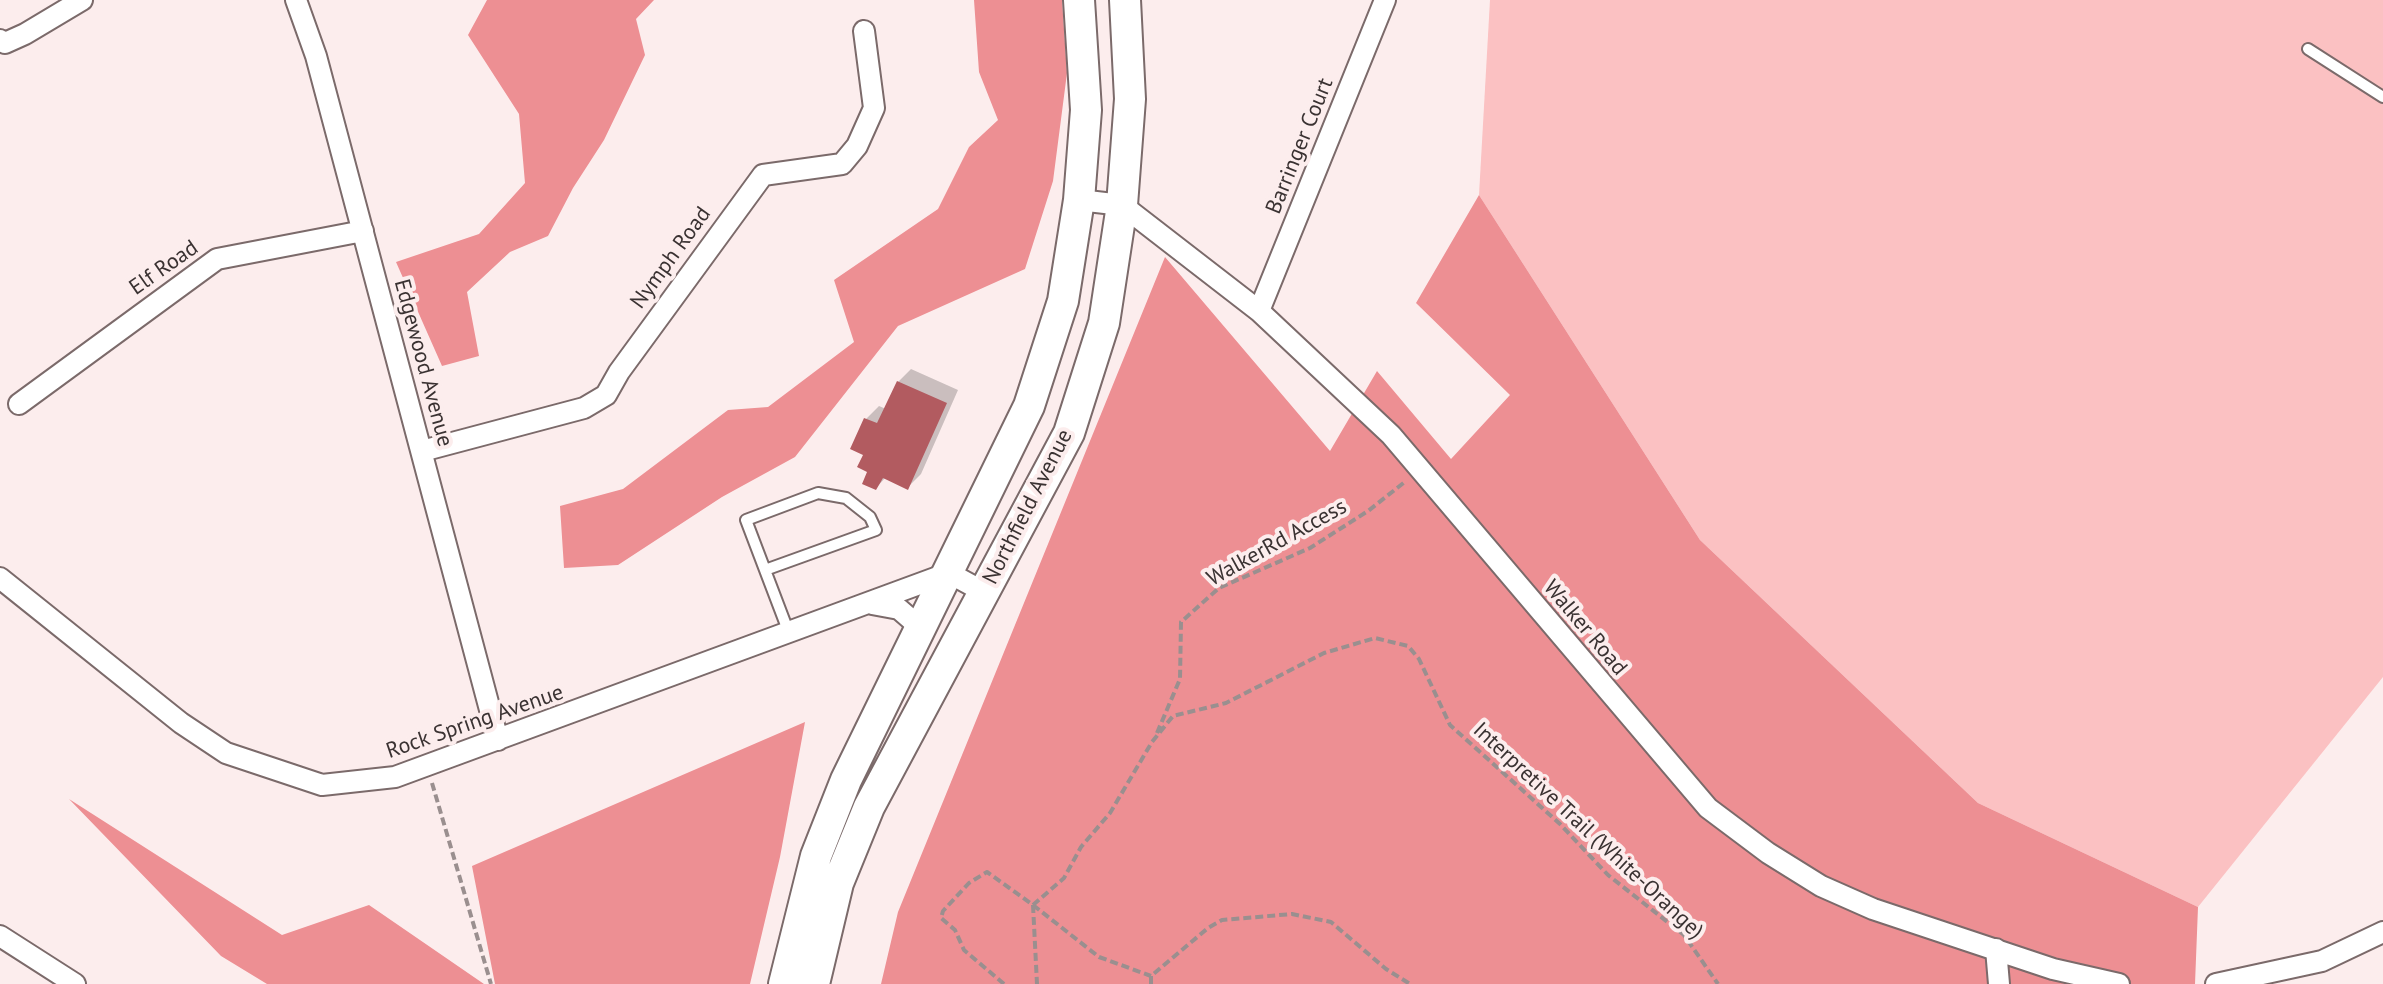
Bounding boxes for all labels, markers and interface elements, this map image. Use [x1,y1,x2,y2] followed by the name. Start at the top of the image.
[1261,74,1339,218] street label: Barringer Court
[625,202,717,314] street label: Nymph Road
[125,235,203,301] street label: Elf Road
[388,276,458,450] street label: Edgewood Avenue
[978,425,1078,589] street label: Northfield Avenue
[1203,494,1351,592] street label: WalkerRd Access
[1538,575,1632,681] street label: Walker Road
[383,679,567,765] street label: Rock Spring Avenue
[1467,717,1709,945] street label: Interpretive Trail (White-Orange)

